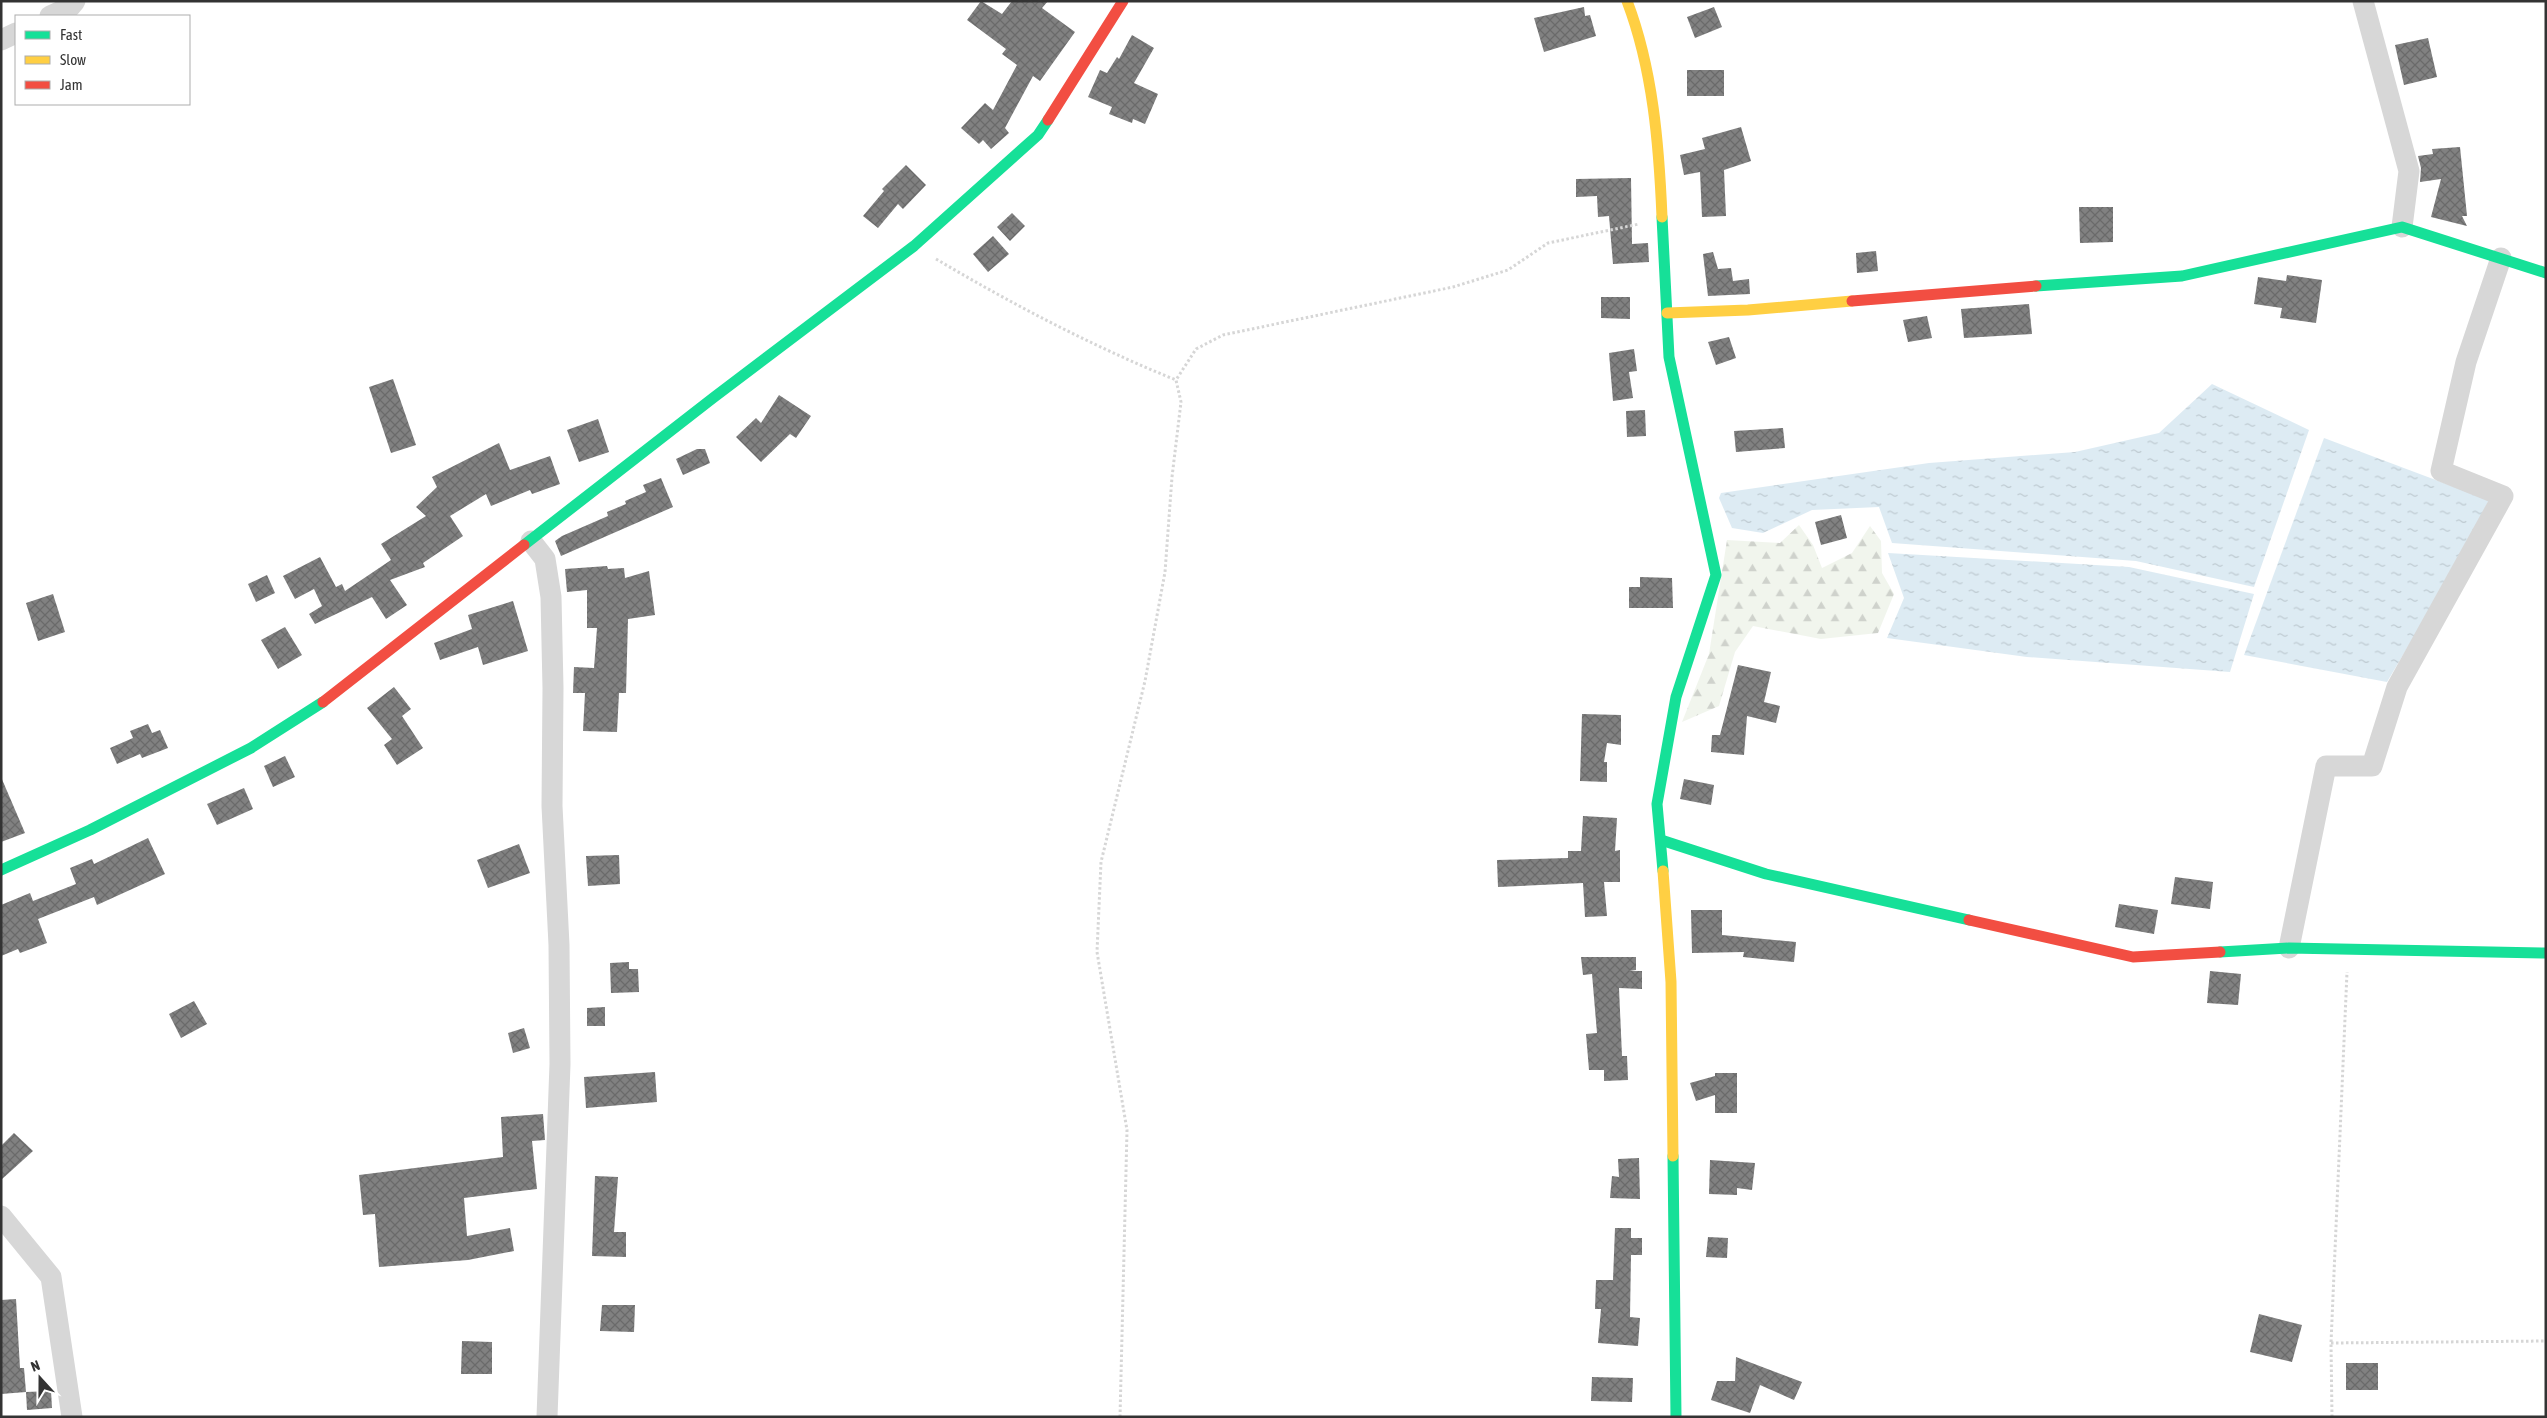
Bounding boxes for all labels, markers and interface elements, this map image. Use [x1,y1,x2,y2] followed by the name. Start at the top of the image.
[15,15,190,105] legend
[60,26,82,43] text: Fast
[60,51,86,68] text: Slow
[60,76,83,93] text: Jam
[15,1353,65,1403] north arrow
[29,1357,42,1375] text: N

